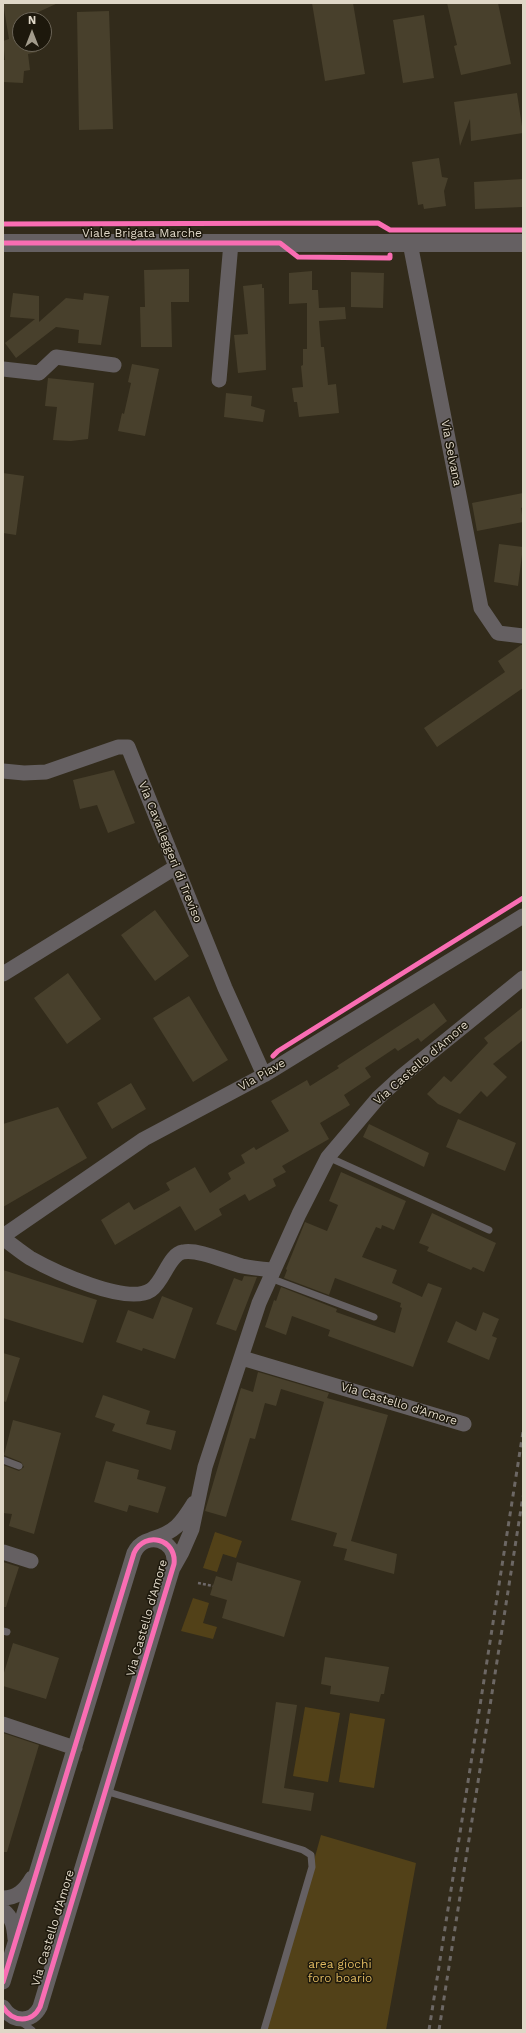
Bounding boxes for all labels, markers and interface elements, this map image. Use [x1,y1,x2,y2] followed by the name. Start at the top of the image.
[12,12,52,52] north arrow
[28,14,36,27] text: N
[82,226,202,240] street label: Viale Brigata Marche
[438,419,464,487] street label: Via Selvana
[135,779,205,925] street label: Via Cavalleggeri di Treviso
[371,1018,471,1108] street label: Via Castello d'Amore
[236,1056,288,1094] street label: Via Piave
[339,1379,459,1429] street label: Via Castello d'Amore
[123,1558,171,1678] street label: Via Castello d'Amore
[28,1868,78,1988] street label: Via Castello d'Amore
[308,1957,372,1985] park label: area giochi foro boario

